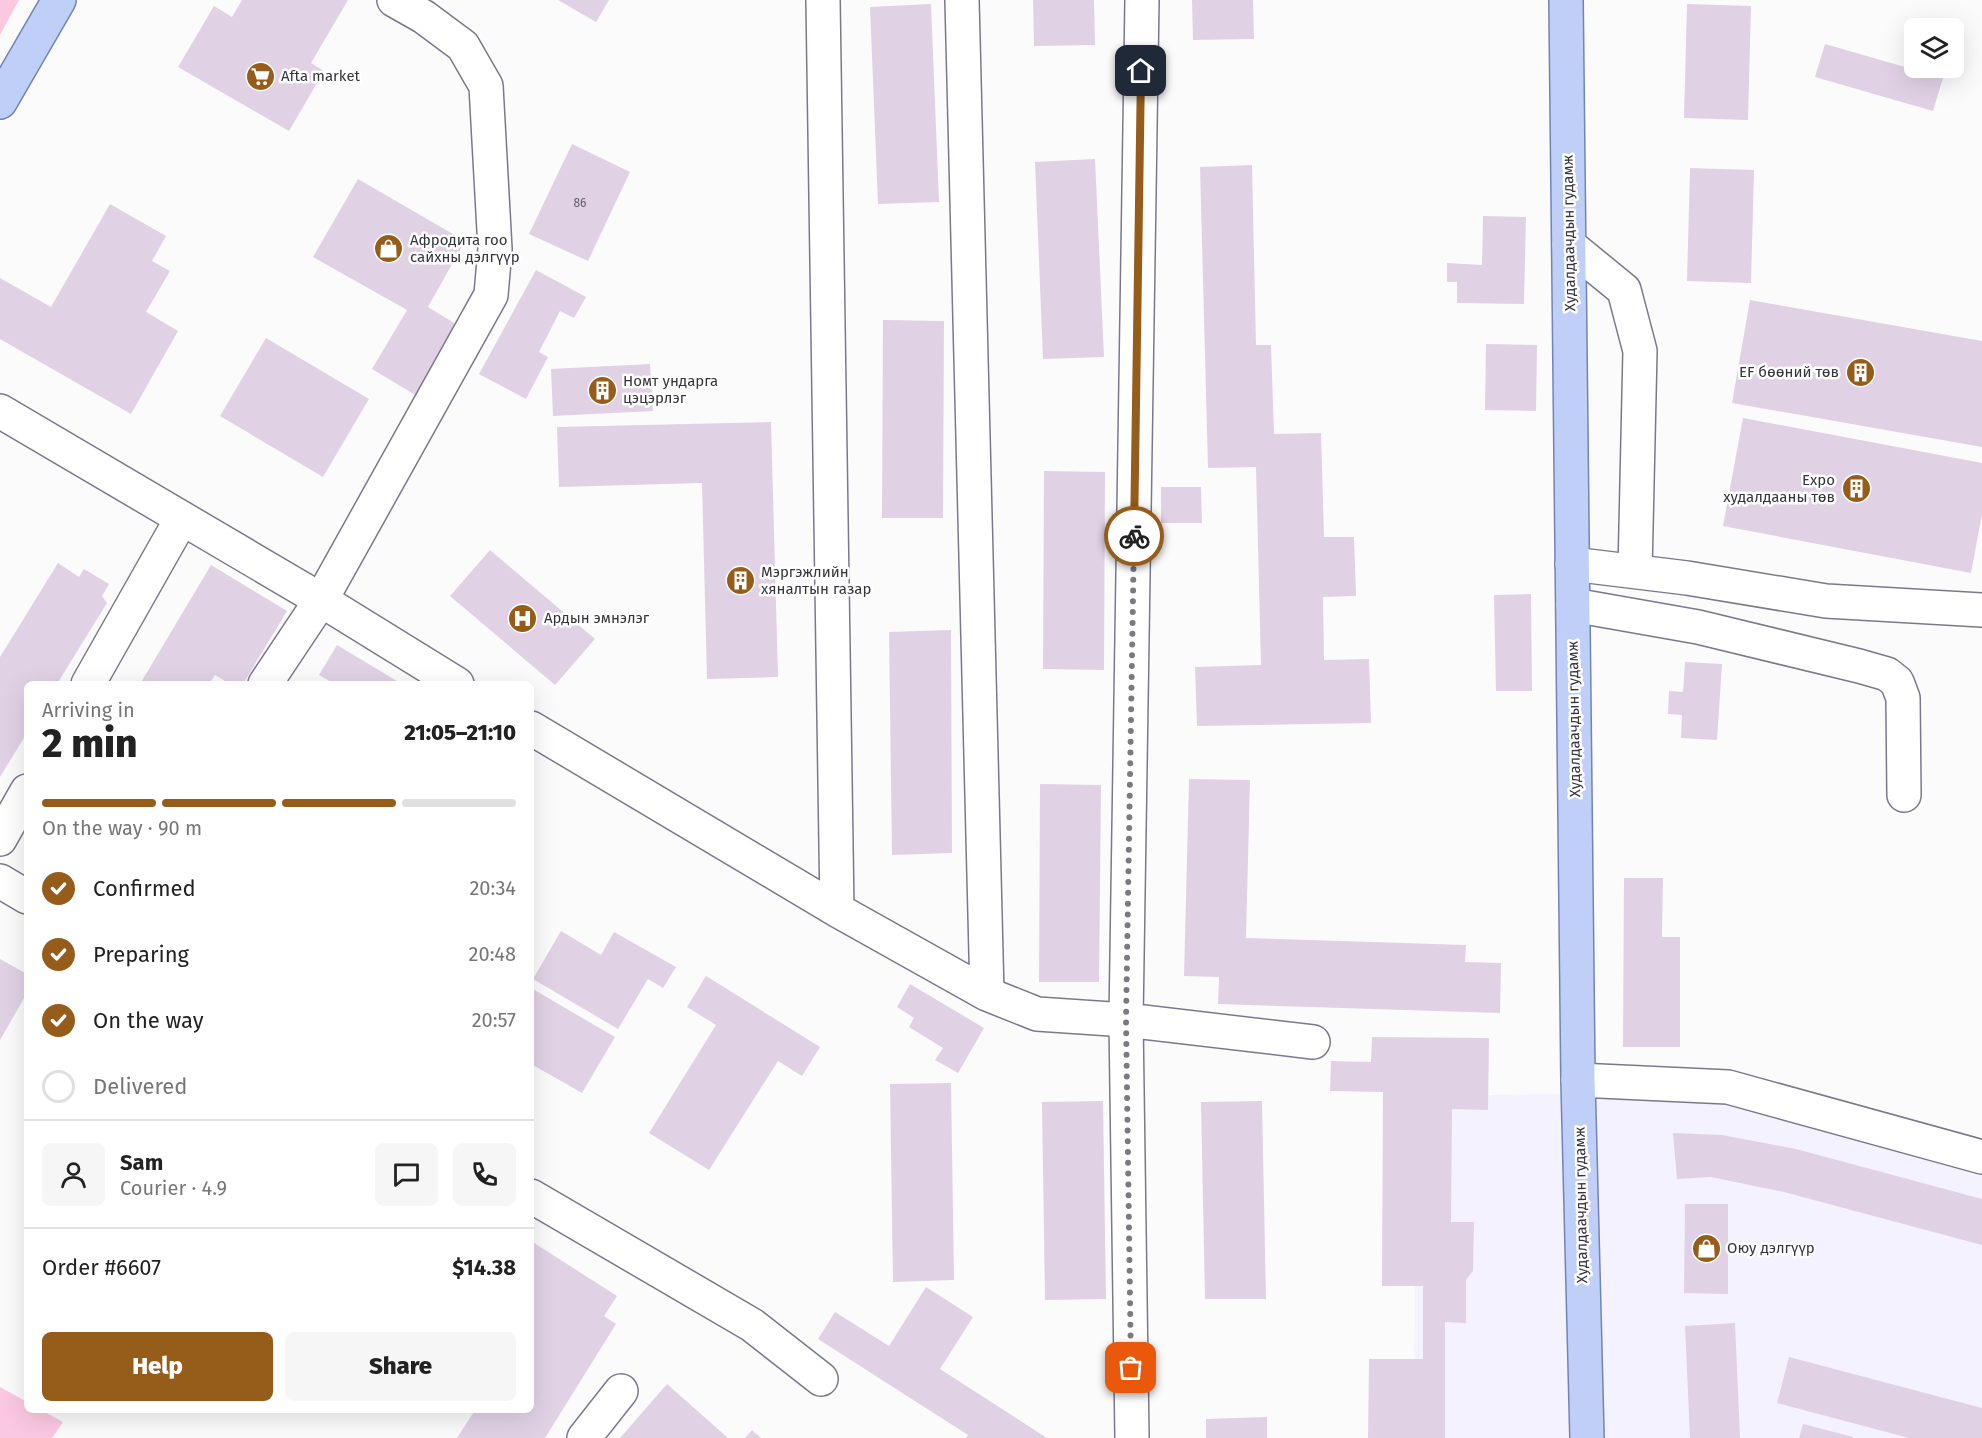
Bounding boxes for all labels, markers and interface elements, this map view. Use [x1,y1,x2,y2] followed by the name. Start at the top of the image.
[1904,18,1964,78] map controls
[1904,18,1964,78] button: layers
[1115,45,1166,96] pin
[1124,54,1157,87] icon: home
[244,60,276,92] supermarket icon: Afta market
[281,67,361,85] place label: Afta market
[1559,154,1579,311] street label: Худалдаачдын гудамж
[573,196,587,210] house number: 86
[410,231,520,266] place label: Афродита гоо сайхны дэлгүүр
[373,233,405,265] shop icon: Афродита гоо сайхны дэлгүүр
[1844,356,1876,388] building icon: EF бөөний төв
[1739,363,1839,381] place label: EF бөөний төв
[623,372,718,407] place label: Номт ундарга цэцэрлэг
[586,374,618,406] building icon: Номт ундарга цэцэрлэг
[1723,471,1835,506] place label: Expo худалдааны төв
[1840,473,1872,505] building icon: Expo худалдааны төв
[1104,506,1164,566] courier
[1118,520,1151,553] icon: bike
[761,563,871,598] place label: Мэргэжлийн хяналтын газар
[724,565,756,597] building icon: Мэргэжлийн хяналтын газар
[507,602,539,634] hospital icon: Ардын эмнэлэг
[544,609,650,627] place label: Ардын эмнэлэг
[1564,640,1584,797] street label: Худалдаачдын гудамж
[42,698,135,722] text: Arriving in
[404,719,516,746] text: 21:05–21:10
[42,721,138,767] text: 2 min
[42,816,202,840] text: On the way · 90 m
[42,872,75,905] icon: check
[93,875,196,902] text: Confirmed
[469,876,516,900] text: 20:34
[42,938,75,971] icon: check
[93,941,189,968] text: Preparing
[469,942,516,966] text: 20:48
[42,1004,75,1037] icon: check
[93,1007,204,1034] text: On the way
[472,1008,516,1032] text: 20:57
[93,1073,188,1100] text: Delivered
[1571,1126,1591,1283] street label: Худалдаачдын гудамж
[42,1143,105,1206] button: person
[375,1143,438,1206] button: chat
[453,1143,516,1206] button: phone
[120,1149,163,1176] text: Sam
[120,1176,227,1200] text: Courier · 4.9
[1690,1232,1722,1264] shop icon: Оюу дэлгүүр
[1727,1239,1815,1257] place label: Оюу дэлгүүр
[42,1254,161,1281] text: Order #6607
[452,1254,516,1281] text: $14.38
[42,1332,273,1401] button: Help
[285,1332,516,1401] button: Share
[1105,1342,1156,1393] pin
[1114,1351,1147,1384] icon: bag

